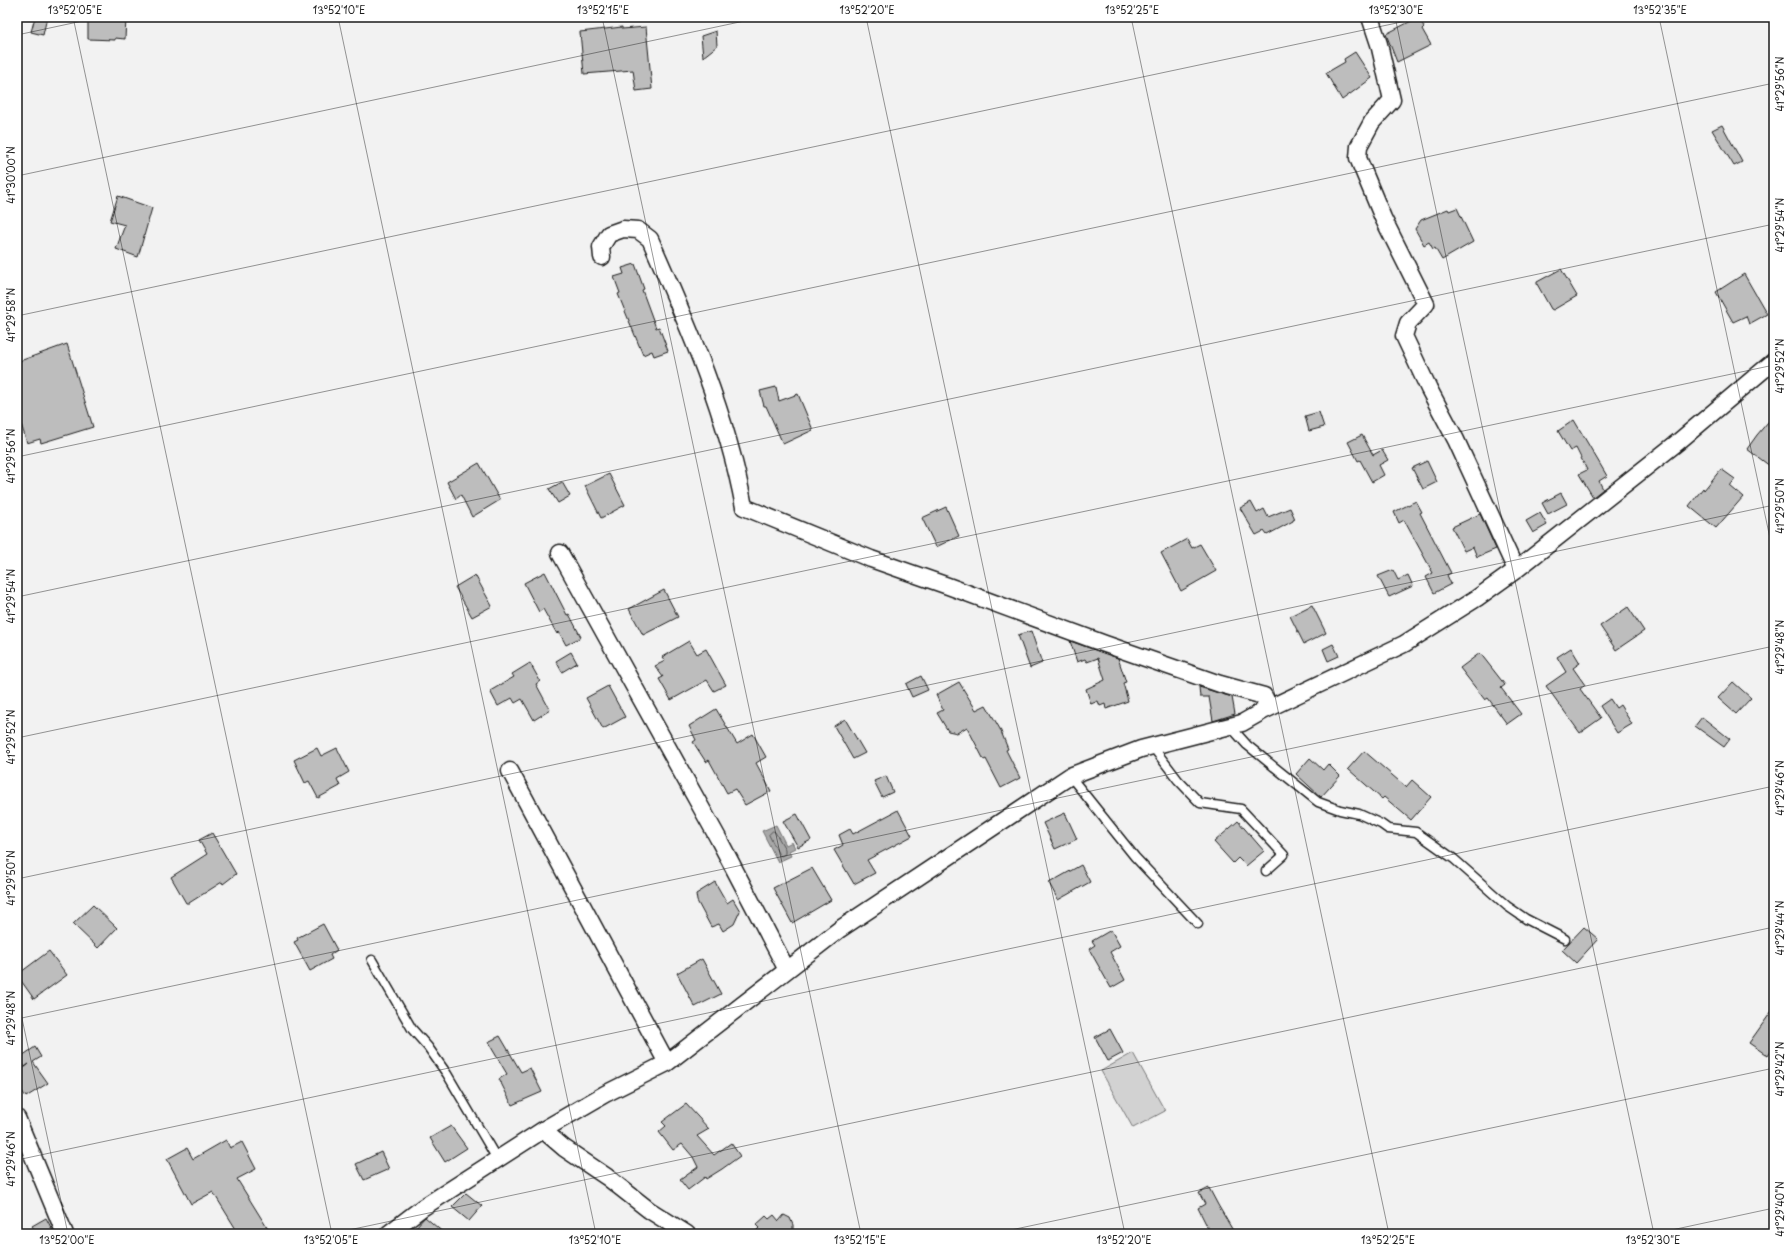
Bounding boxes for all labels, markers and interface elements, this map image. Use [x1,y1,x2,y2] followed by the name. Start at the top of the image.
[48,2,102,17] text: 13°52'05"E
[313,2,365,17] text: 13°52'10"E
[577,2,629,17] text: 13°52'15"E
[839,2,895,17] text: 13°52'20"E
[1105,2,1159,17] text: 13°52'25"E
[1369,2,1423,17] text: 13°52'30"E
[1633,2,1687,17] text: 13°52'35"E
[1772,56,1787,112] text: 41°29'56"N
[3,146,18,204] text: 41°30'00"N
[1772,197,1787,252] text: 41°29'54"N
[3,287,18,342] text: 41°29'58"N
[1772,338,1787,394] text: 41°29'52"N
[3,428,18,484] text: 41°29'56"N
[1772,478,1787,534] text: 41°29'50"N
[3,568,18,623] text: 41°29'54"N
[1772,619,1787,674] text: 41°29'48"N
[3,709,18,765] text: 41°29'52"N
[1772,760,1787,816] text: 41°29'46"N
[3,850,18,906] text: 41°29'50"N
[1772,900,1787,956] text: 41°29'44"N
[3,990,18,1045] text: 41°29'48"N
[1772,1041,1787,1097] text: 41°29'42"N
[3,1131,18,1187] text: 41°29'46"N
[1772,1181,1787,1237] text: 41°29'40"N
[39,1232,95,1247] text: 13°52'00"E
[304,1232,358,1247] text: 13°52'05"E
[569,1232,621,1247] text: 13°52'10"E
[834,1232,886,1247] text: 13°52'15"E
[1096,1232,1152,1247] text: 13°52'20"E
[1361,1232,1415,1247] text: 13°52'25"E
[1626,1232,1680,1247] text: 13°52'30"E

